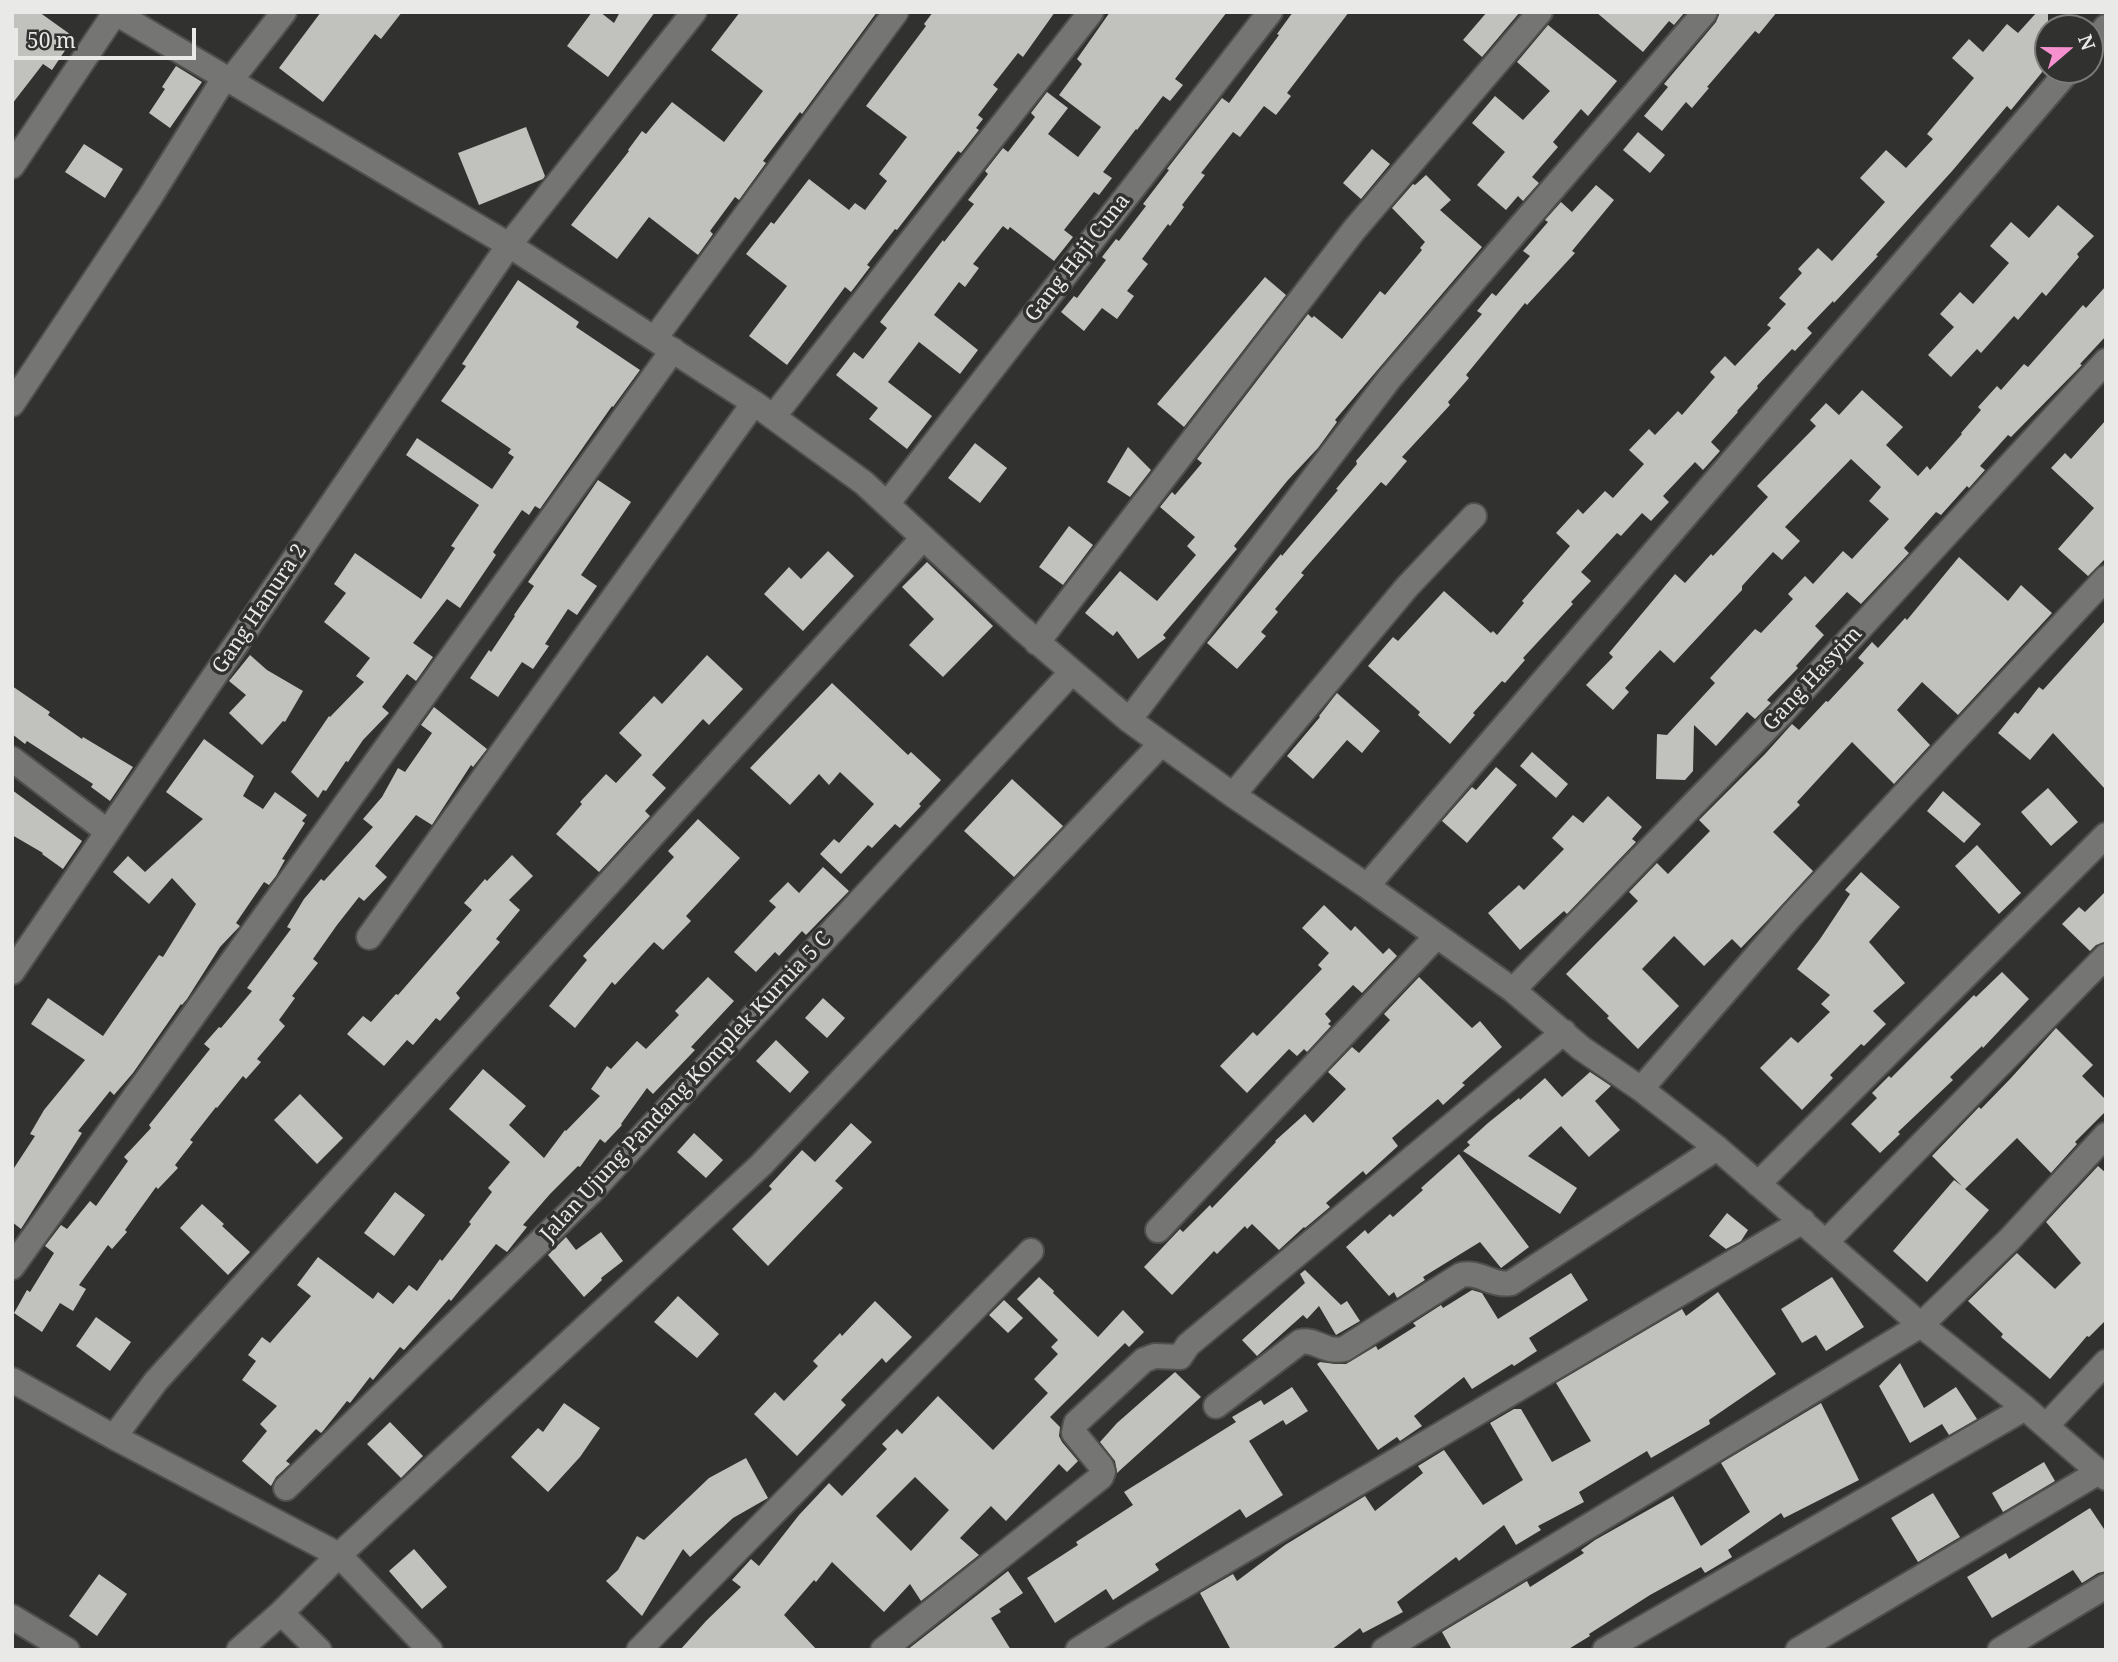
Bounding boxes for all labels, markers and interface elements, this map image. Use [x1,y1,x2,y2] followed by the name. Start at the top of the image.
[18,14,200,58] scale bar
[2034,14,2104,84] north arrow
[27,26,76,54] text: 50 m
[2072,31,2102,54] text: N
[1020,189,1136,327] street label: Gang Haji Cuna
[207,539,313,679] street label: Gang Hanura 2
[1758,622,1868,736] street label: Gang Hasyim
[535,927,837,1247] street label: Jalan Ujung Pandang Komplek Kurnia 5 C

